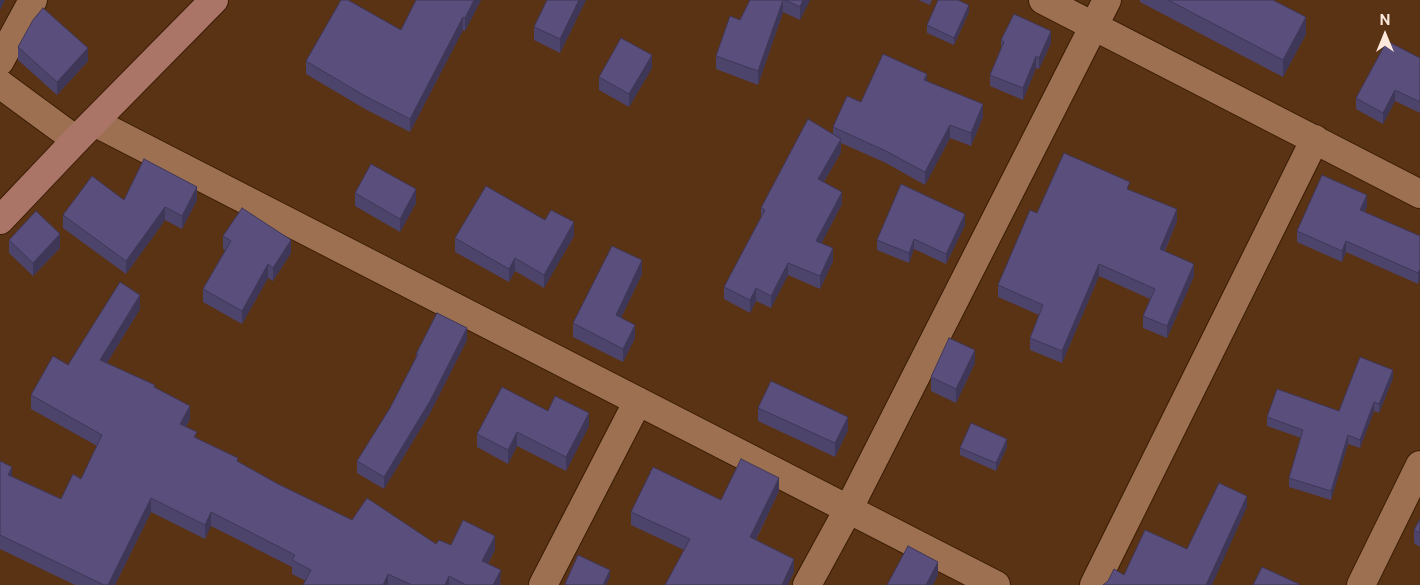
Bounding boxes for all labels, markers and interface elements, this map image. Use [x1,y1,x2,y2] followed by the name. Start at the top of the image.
[1360,10,1410,60] north arrow
[1380,12,1390,28] text: N

